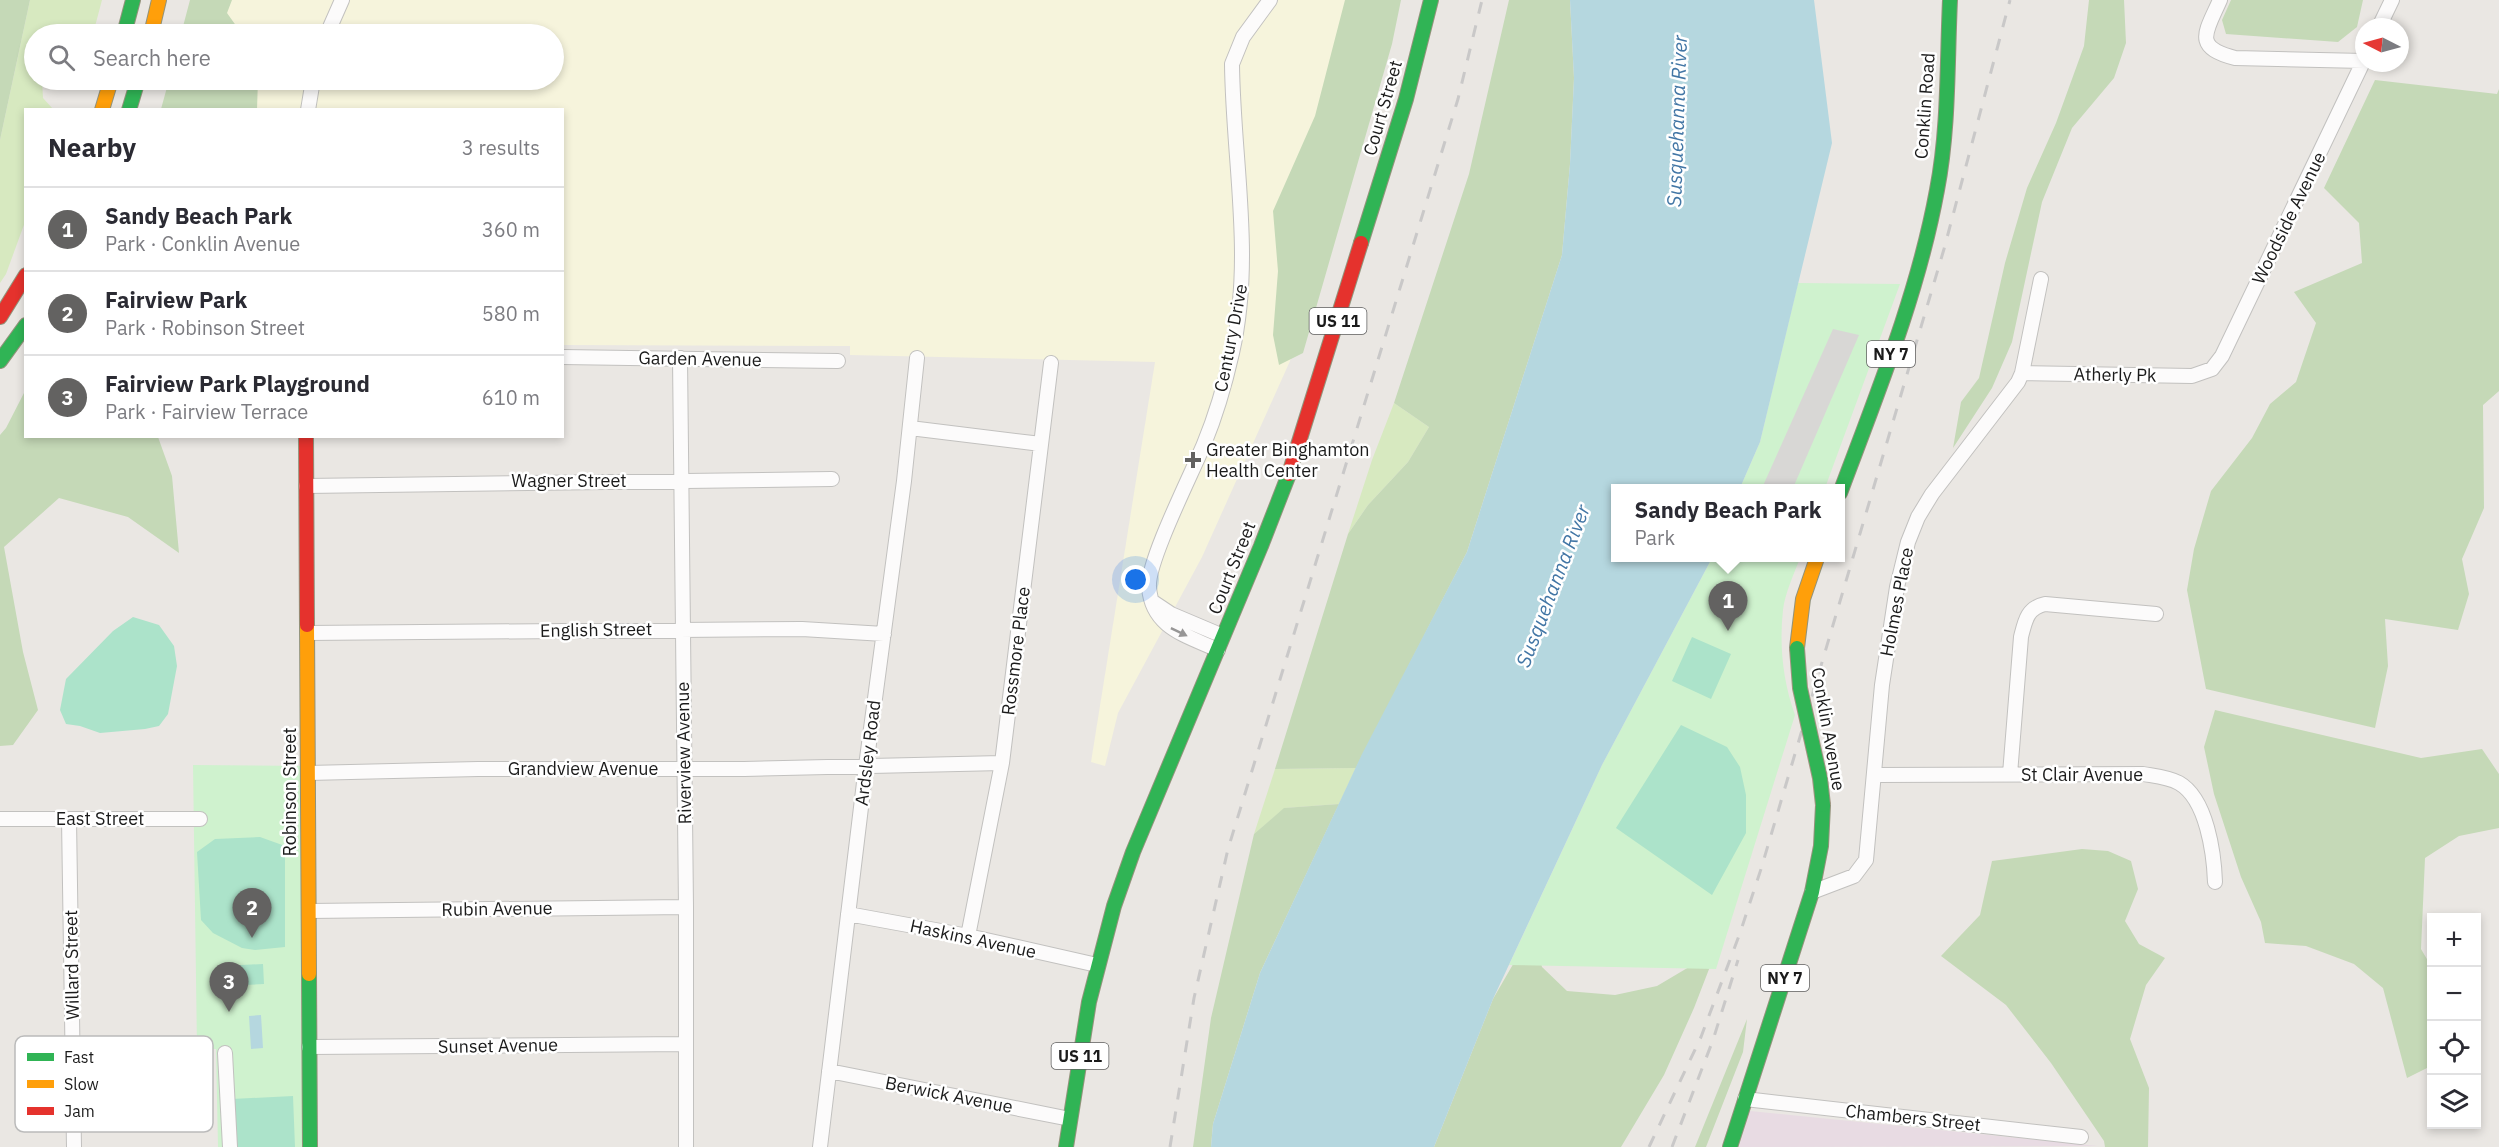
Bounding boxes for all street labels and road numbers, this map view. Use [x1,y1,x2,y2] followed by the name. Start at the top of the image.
[1909,52,1940,160] street label: Conklin Road
[1358,58,1407,158] street label: Court Street
[2247,148,2331,288] street label: Woodside Avenue
[1209,282,1252,394] street label: Century Drive
[1310,308,1366,334] road number: US 11
[1867,341,1915,367] road number: NY 7
[638,346,762,371] street label: Garden Avenue
[2073,362,2157,387] street label: Atherly Pk
[511,469,627,492] street label: Wagner Street
[1202,518,1261,618] street label: Court Street
[1875,545,1918,658] street label: Holmes Place
[996,585,1035,717] street label: Rossmore Place
[540,617,652,642] street label: English Street
[1806,665,1851,793] street label: Conklin Avenue
[671,681,696,825] street label: Riverview Avenue
[850,699,885,807] street label: Ardsley Road
[278,727,301,857] street label: Robinson Street
[508,757,658,780] street label: Grandview Avenue
[2021,763,2143,786] street label: St Clair Avenue
[56,807,144,830] street label: East Street
[441,896,553,921] street label: Rubin Avenue
[59,910,84,1020] street label: Willard Street
[908,914,1038,963] street label: Haskins Avenue
[1761,965,1809,991] road number: NY 7
[438,1033,558,1058] street label: Sunset Avenue
[1052,1043,1108,1069] road number: US 11
[883,1071,1015,1118] street label: Berwick Avenue
[1844,1099,1982,1136] street label: Chambers Street

